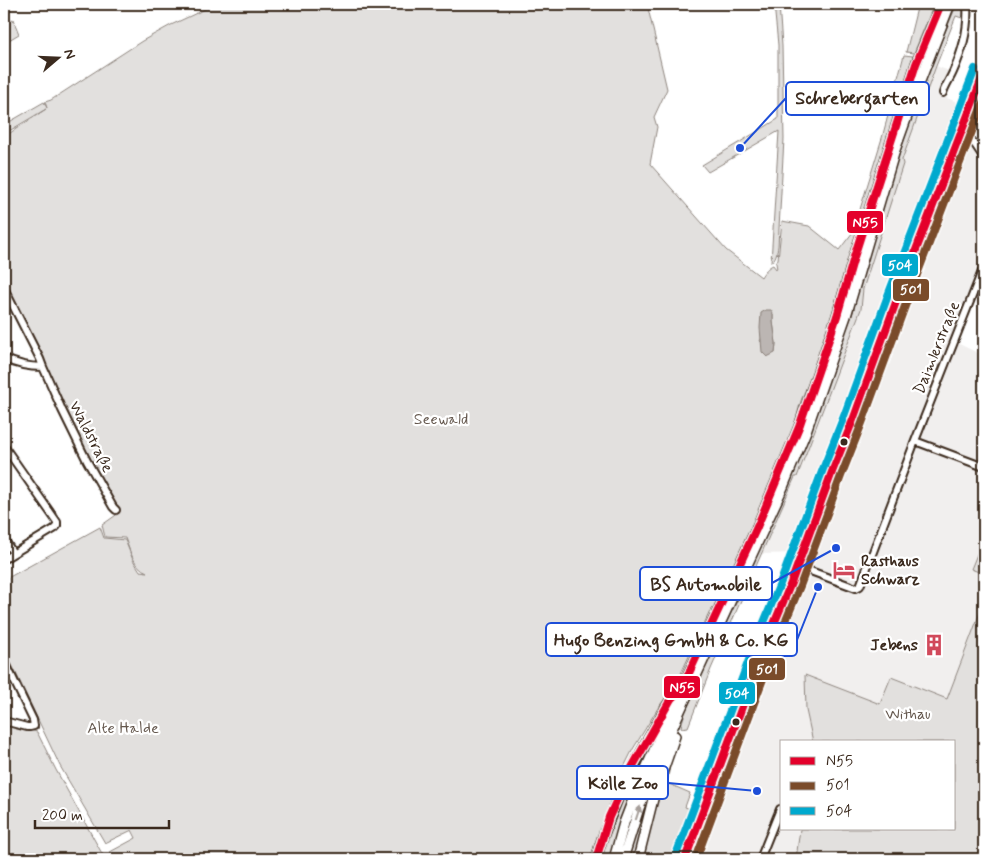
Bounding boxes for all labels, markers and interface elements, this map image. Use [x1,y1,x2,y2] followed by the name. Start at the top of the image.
[32,32,82,82] north arrow
[59,47,79,61] text: N
[786,82,929,115] callout: Schrebergarten
[795,87,919,113] text: Schrebergarten
[846,210,884,234] line badge: N55
[852,214,878,232] text: N55
[881,253,919,277] line badge: 504
[888,257,913,275] text: 504
[892,278,930,302] line badge: 501
[900,281,922,299] text: 501
[909,298,965,398] street label: Daimlerstraße
[64,398,118,476] street label: Waldstraße
[414,409,468,430] park label: Seewald
[839,437,849,447] unlabelled marker
[861,551,920,590] place label: Rasthaus Schwarz
[831,557,857,583] hotel icon: Rasthaus Schwarz
[640,567,772,600] callout: BS Automobile
[650,573,762,597] text: BS Automobile
[546,623,797,656] callout: Hugo Benzing GmbH & Co. KG
[554,629,788,655] text: Hugo Benzing GmbH & Co. KG
[921,632,947,658] building icon: Jebens
[870,635,918,656] place label: Jebens
[748,657,786,681] line badge: 501
[756,661,778,679] text: 501
[663,675,701,699] line badge: N55
[669,679,695,697] text: N55
[718,681,756,705] line badge: 504
[725,685,750,703] text: 504
[885,704,931,725] park label: Withau
[731,717,741,727] unlabelled marker
[87,718,159,739] park label: Alte Halde
[780,740,956,830] legend
[826,752,853,772] text: N55
[577,766,668,799] callout: Kölle Zoo
[588,772,658,796] text: Kölle Zoo
[826,776,849,796] text: 501
[35,798,169,830] scale bar
[826,802,853,822] text: 504
[634,805,642,820] one-way arrow
[42,806,83,826] text: 200 m

